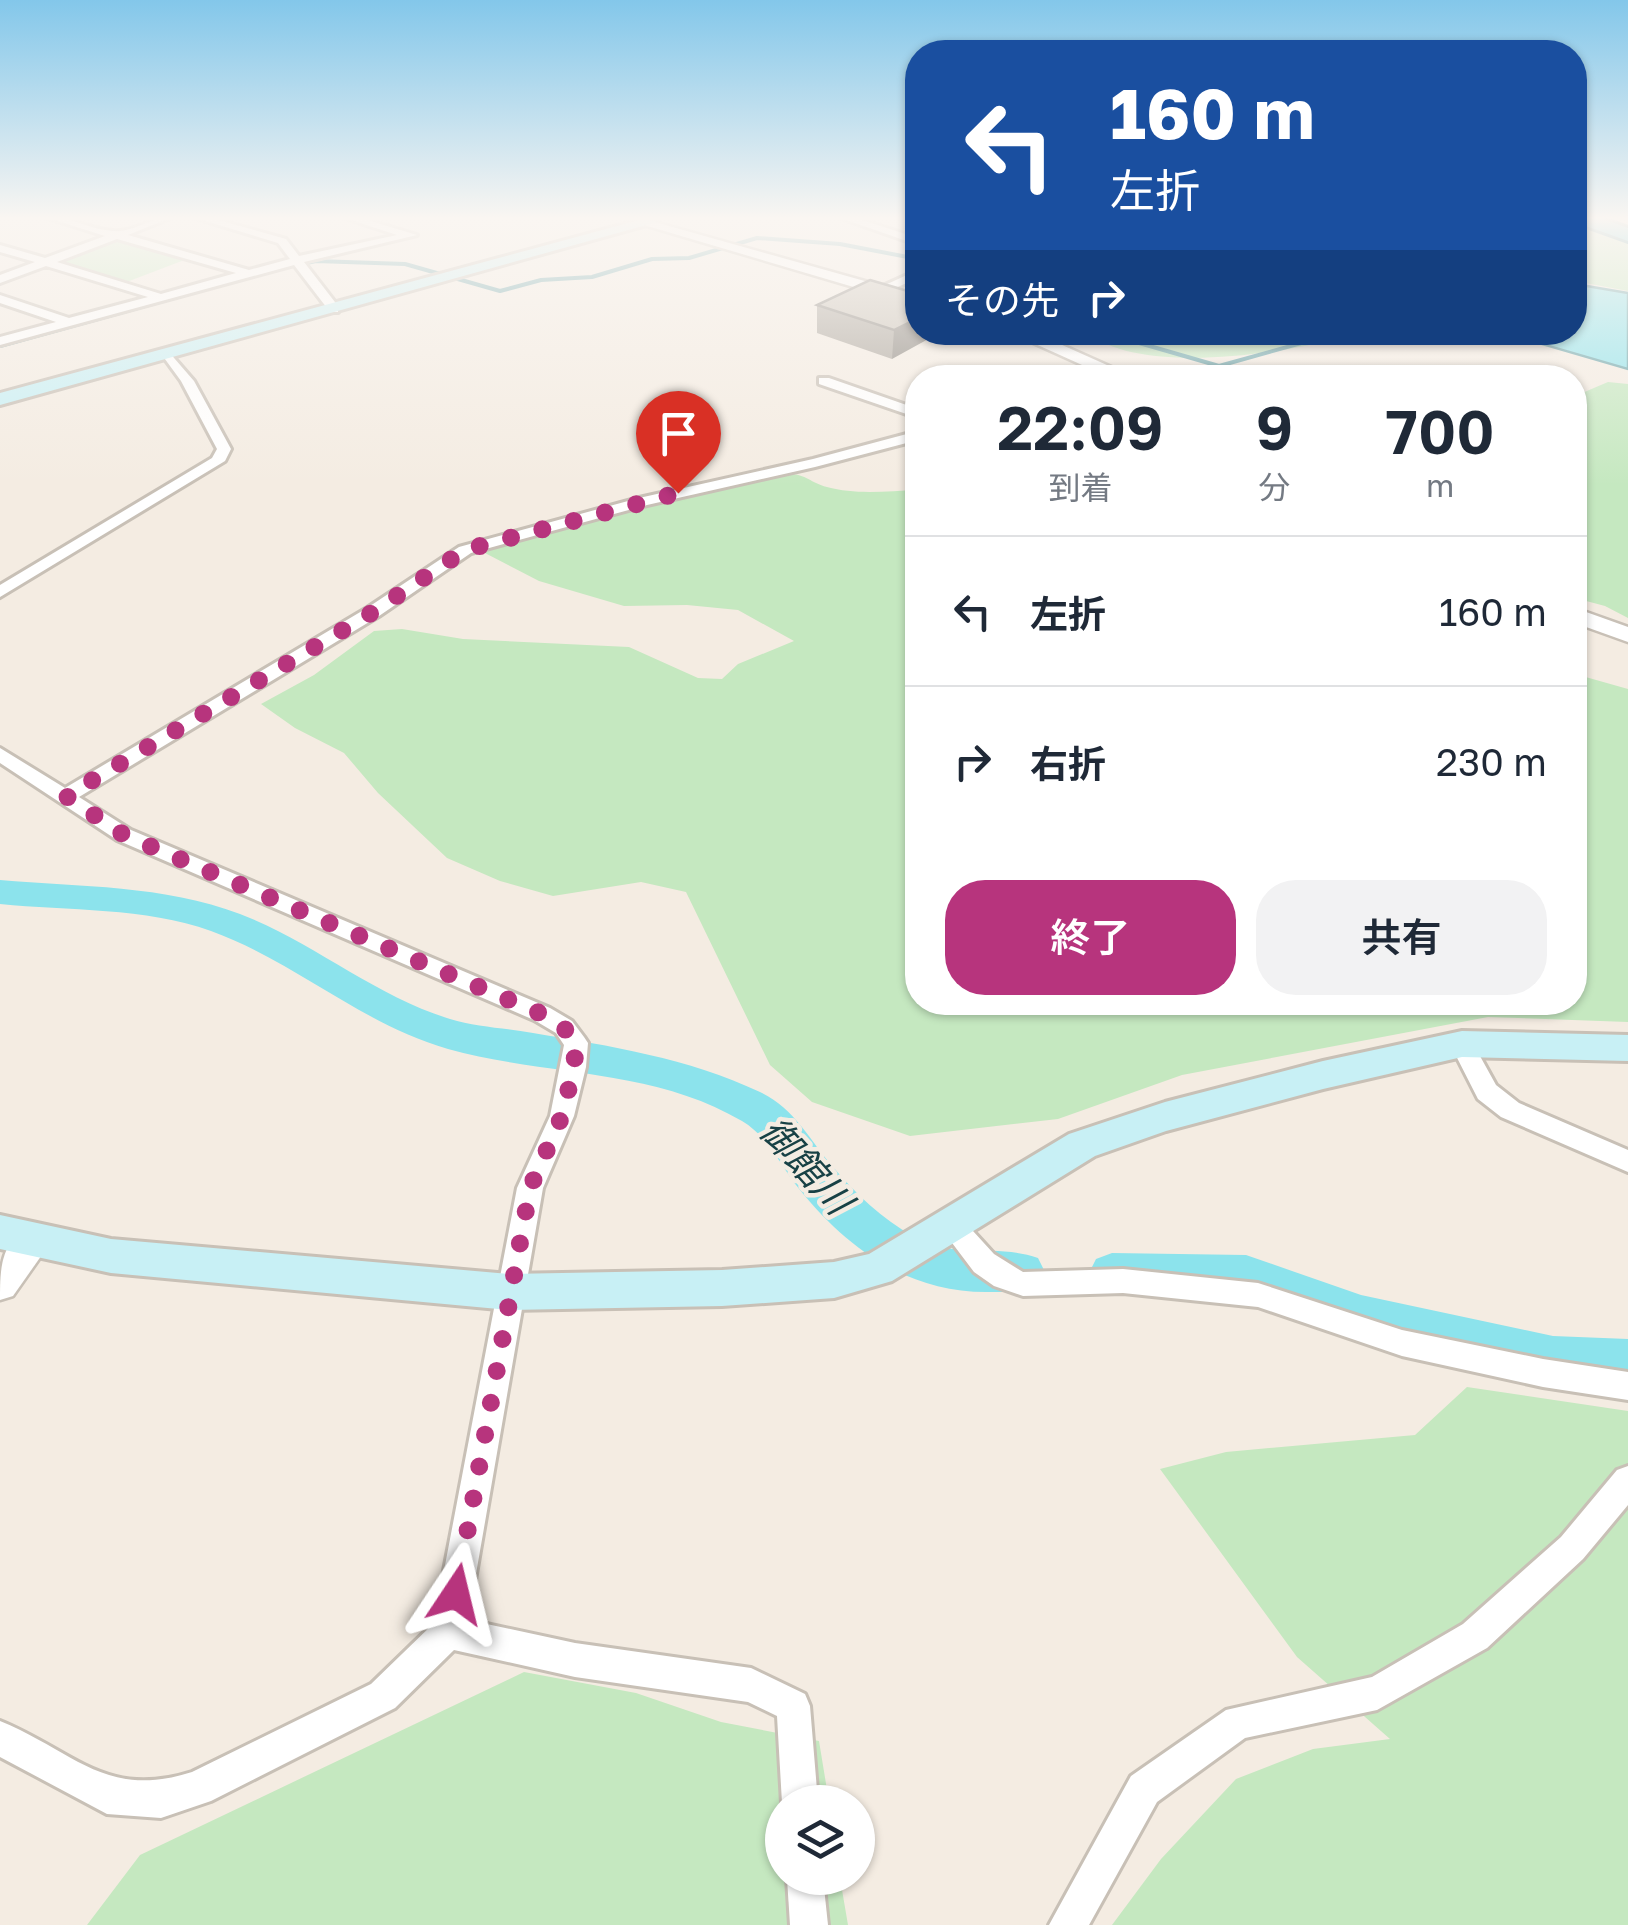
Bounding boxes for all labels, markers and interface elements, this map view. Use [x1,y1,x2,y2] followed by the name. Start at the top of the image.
[1110,70,1315,154] text: 160 m
[945,80,1075,210] icon: left
[1110,163,1200,217] text: 左折
[1079,270,1134,325] icon: right
[945,277,1059,322] text: その先
[636,391,721,494] pin
[997,391,1164,463] text: 22:09
[1256,391,1293,463] text: 9
[1386,395,1495,467] text: 700
[651,406,706,461] icon: arrive
[1426,466,1454,504] text: m
[1048,468,1112,506] text: 到着
[1259,468,1291,506] text: 分
[945,584,1000,639] icon: left
[1439,589,1547,634] text: 160 m
[1030,591,1106,636] text: 左折
[945,734,1000,789] icon: right
[1436,739,1547,784] text: 230 m
[1030,741,1106,786] text: 右折
[945,880,1236,995] button: 終了
[1256,880,1547,995] button: 共有
[752,1108,865,1225] water label: 御館川
[404,1542,508,1646] position arrow
[765,1785,875,1895] map controls
[765,1785,875,1895] button: layers

